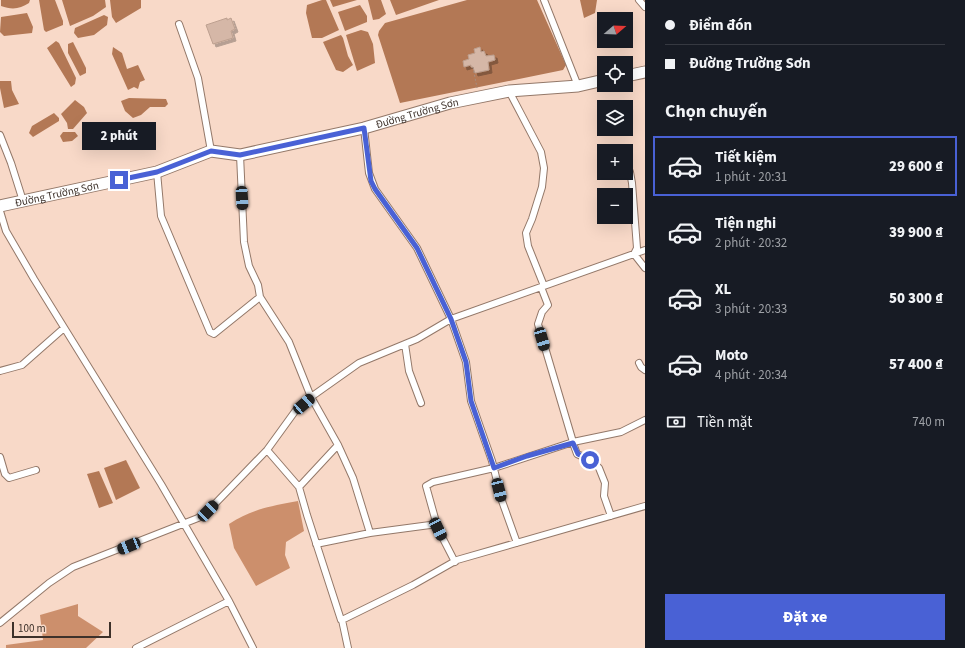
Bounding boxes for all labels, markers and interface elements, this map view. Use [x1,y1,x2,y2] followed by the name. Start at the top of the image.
[597,12,633,48] north arrow
[597,12,633,224] map controls
[689,15,752,36] text: Điểm đón
[689,53,811,74] text: Đường Trường Sơn
[597,56,633,92] button: locate
[374,94,460,132] street label: Đường Trường Sơn
[665,99,767,124] text: Chọn chuyến
[597,100,633,136] button: layers
[82,122,156,150] callout: 2 phút
[100,127,138,145] text: 2 phút
[597,144,633,180] button: +
[715,147,777,168] text: Tiết kiệm
[667,148,703,184] icon: car
[889,156,943,177] text: 29 600 ₫
[715,168,787,186] text: 1 phút · 20:31
[110,171,128,189] route end
[13,177,100,210] street label: Đường Trường Sơn
[235,186,249,210] car
[597,188,633,224] button: −
[715,213,776,234] text: Tiện nghi
[667,214,703,250] icon: car
[889,222,943,243] text: 39 900 ₫
[715,234,787,252] text: 2 phút · 20:32
[715,279,731,300] text: XL
[667,280,703,316] icon: car
[889,288,943,309] text: 50 300 ₫
[715,300,787,318] text: 3 phút · 20:33
[533,326,551,352] car
[715,345,748,366] text: Moto
[667,346,703,382] icon: car
[889,354,943,375] text: 57 400 ₫
[715,366,787,384] text: 4 phút · 20:34
[291,392,317,416] car
[665,411,687,433] icon: cash
[697,412,752,433] text: Tiền mặt
[912,413,945,431] text: 740 m
[581,451,599,469] route start
[490,477,508,503] car
[195,498,221,524] car
[427,516,449,542] car
[116,536,142,556] car
[665,594,945,640] button: Đặt xe
[12,620,111,639] scale bar
[18,621,46,636] text: 100 m

